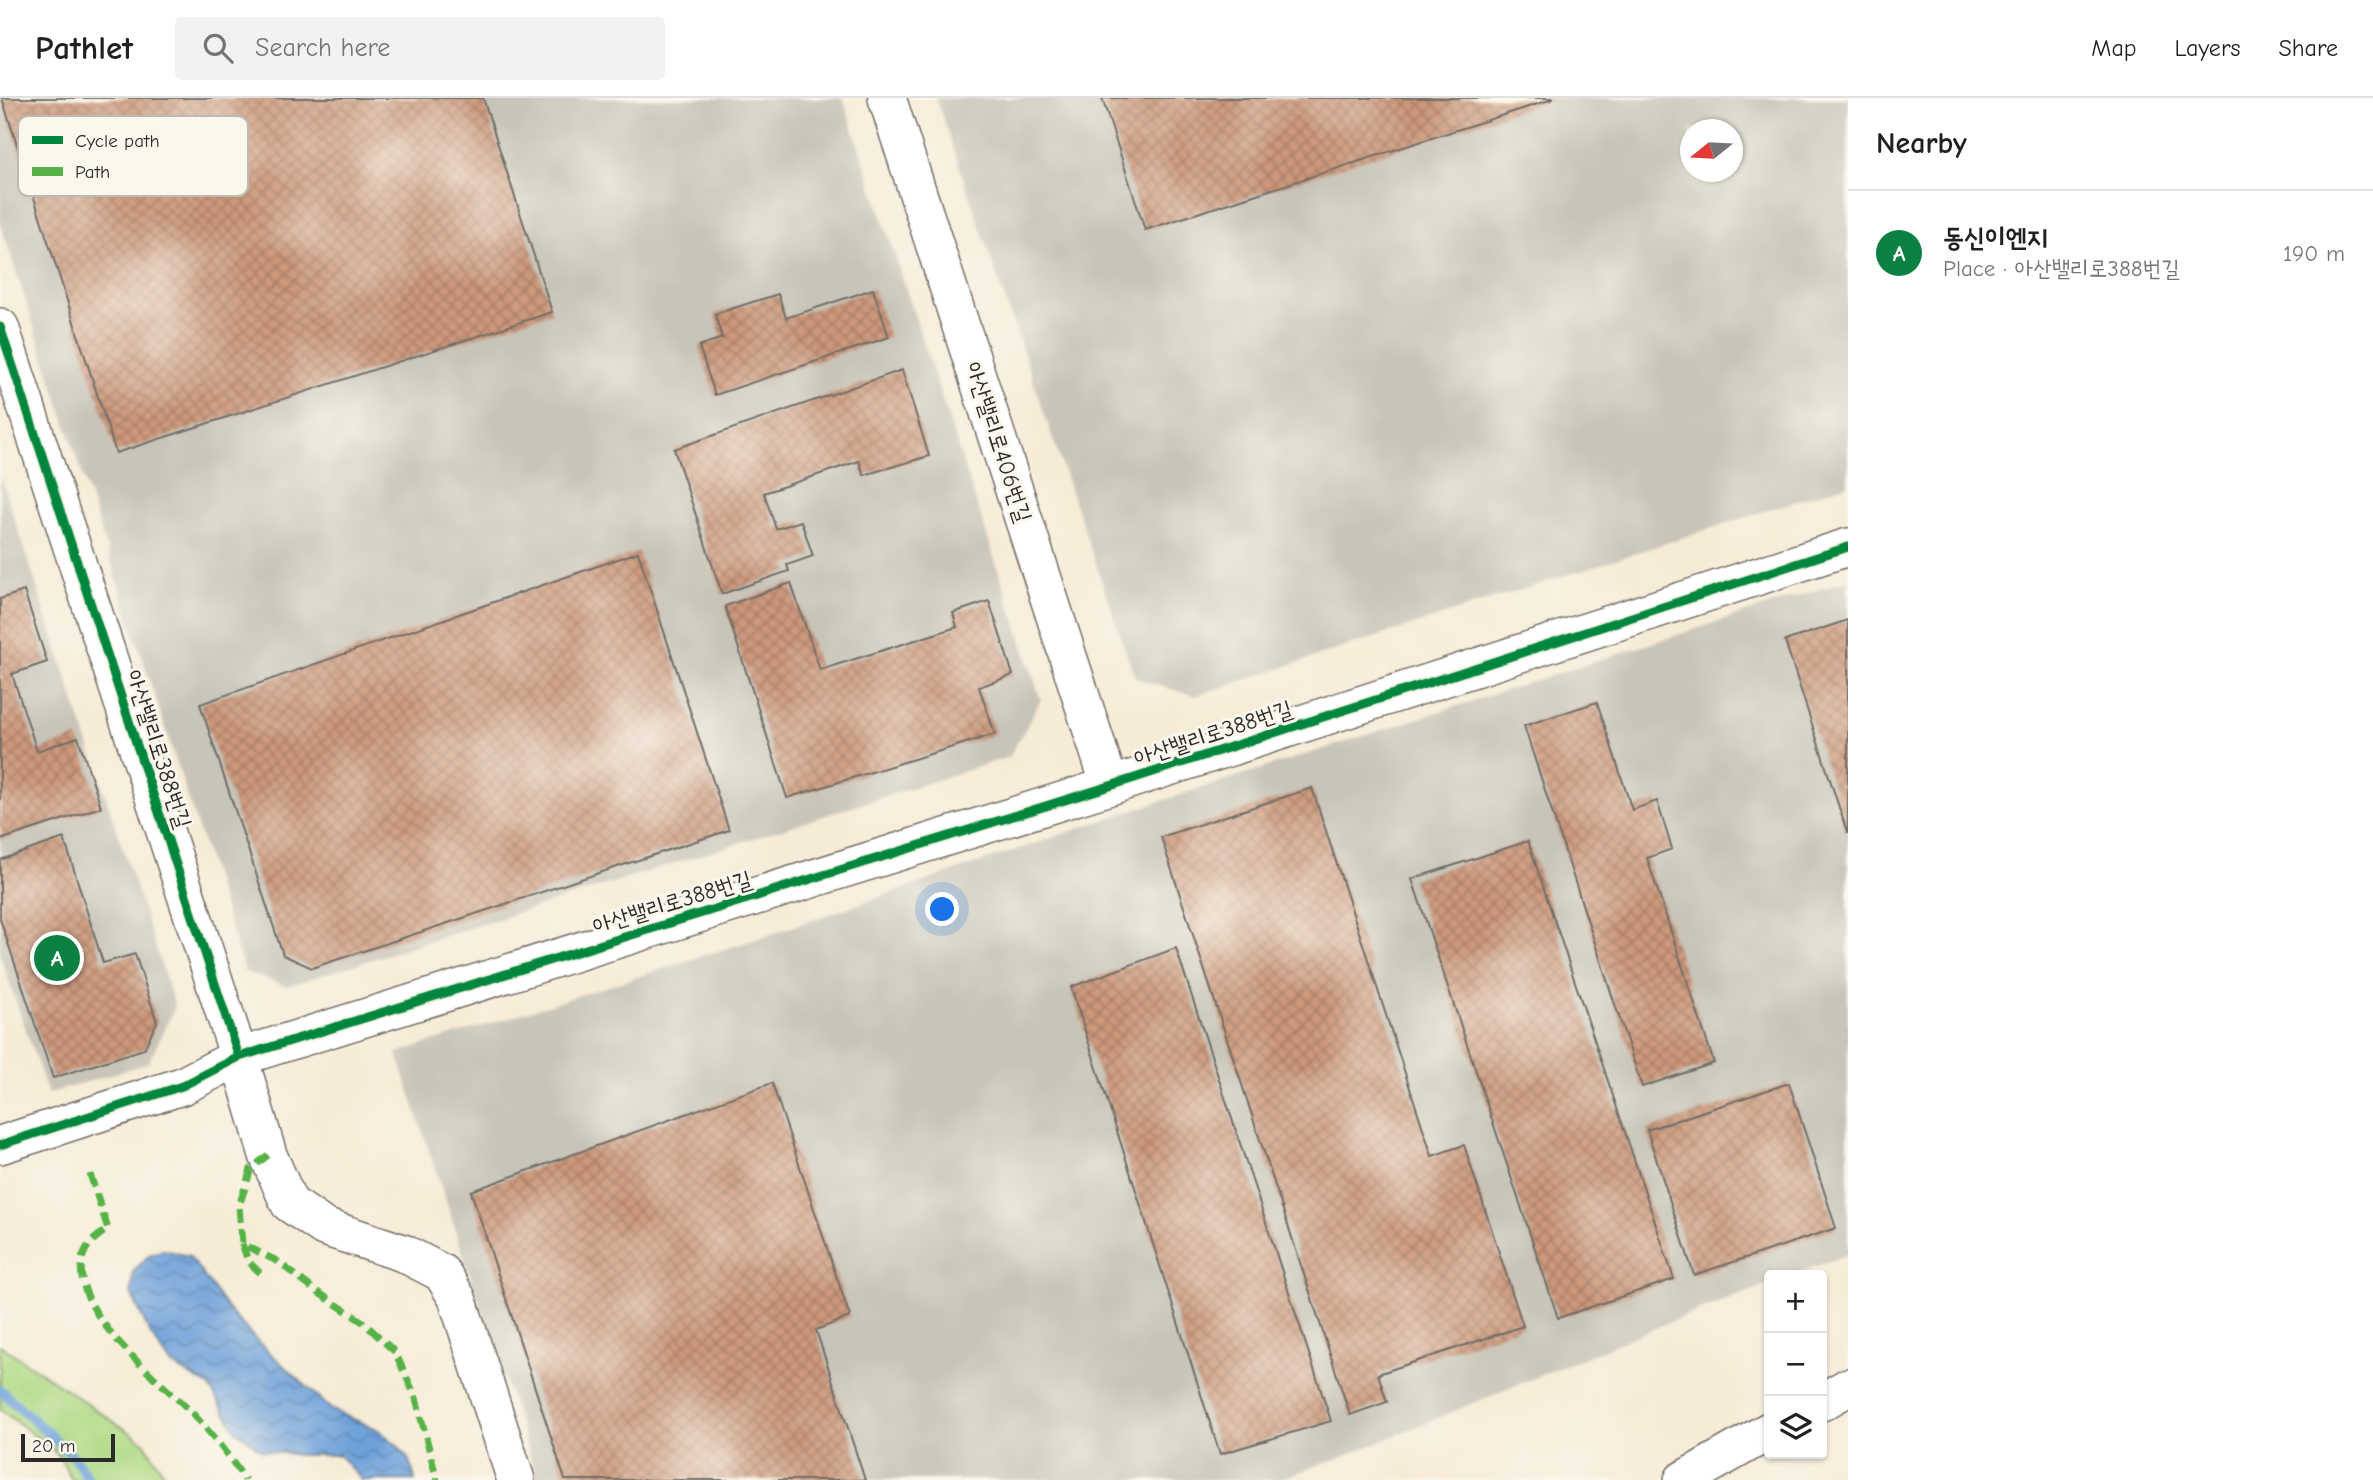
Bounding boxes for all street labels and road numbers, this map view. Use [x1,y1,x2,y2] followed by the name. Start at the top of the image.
[960,358,1037,526] street label: 아산밸리로406번길
[120,667,197,832] street label: 아산밸리로388번길
[1131,695,1296,772] street label: 아산밸리로388번길
[589,865,755,939] street label: 아산밸리로388번길

